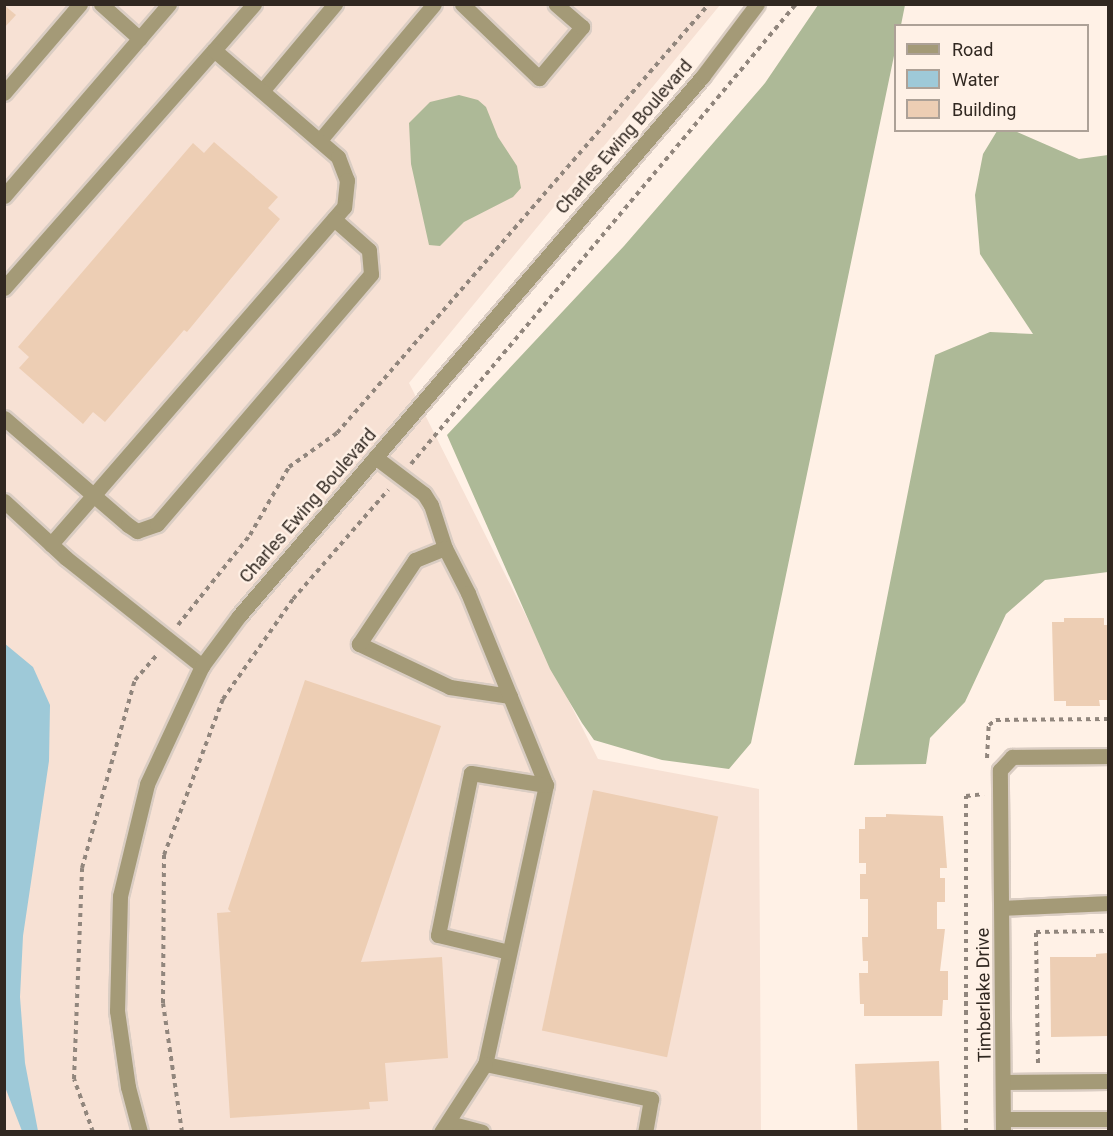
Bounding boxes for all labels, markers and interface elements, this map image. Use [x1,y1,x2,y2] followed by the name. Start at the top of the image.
[894,24,1089,132] legend
[952,39,993,60] text: Road
[551,55,697,219] street label: Charles Ewing Boulevard
[952,69,999,90] text: Water
[952,99,1016,120] text: Building
[235,424,381,588] street label: Charles Ewing Boulevard
[972,928,996,1062] street label: Timberlake Drive

